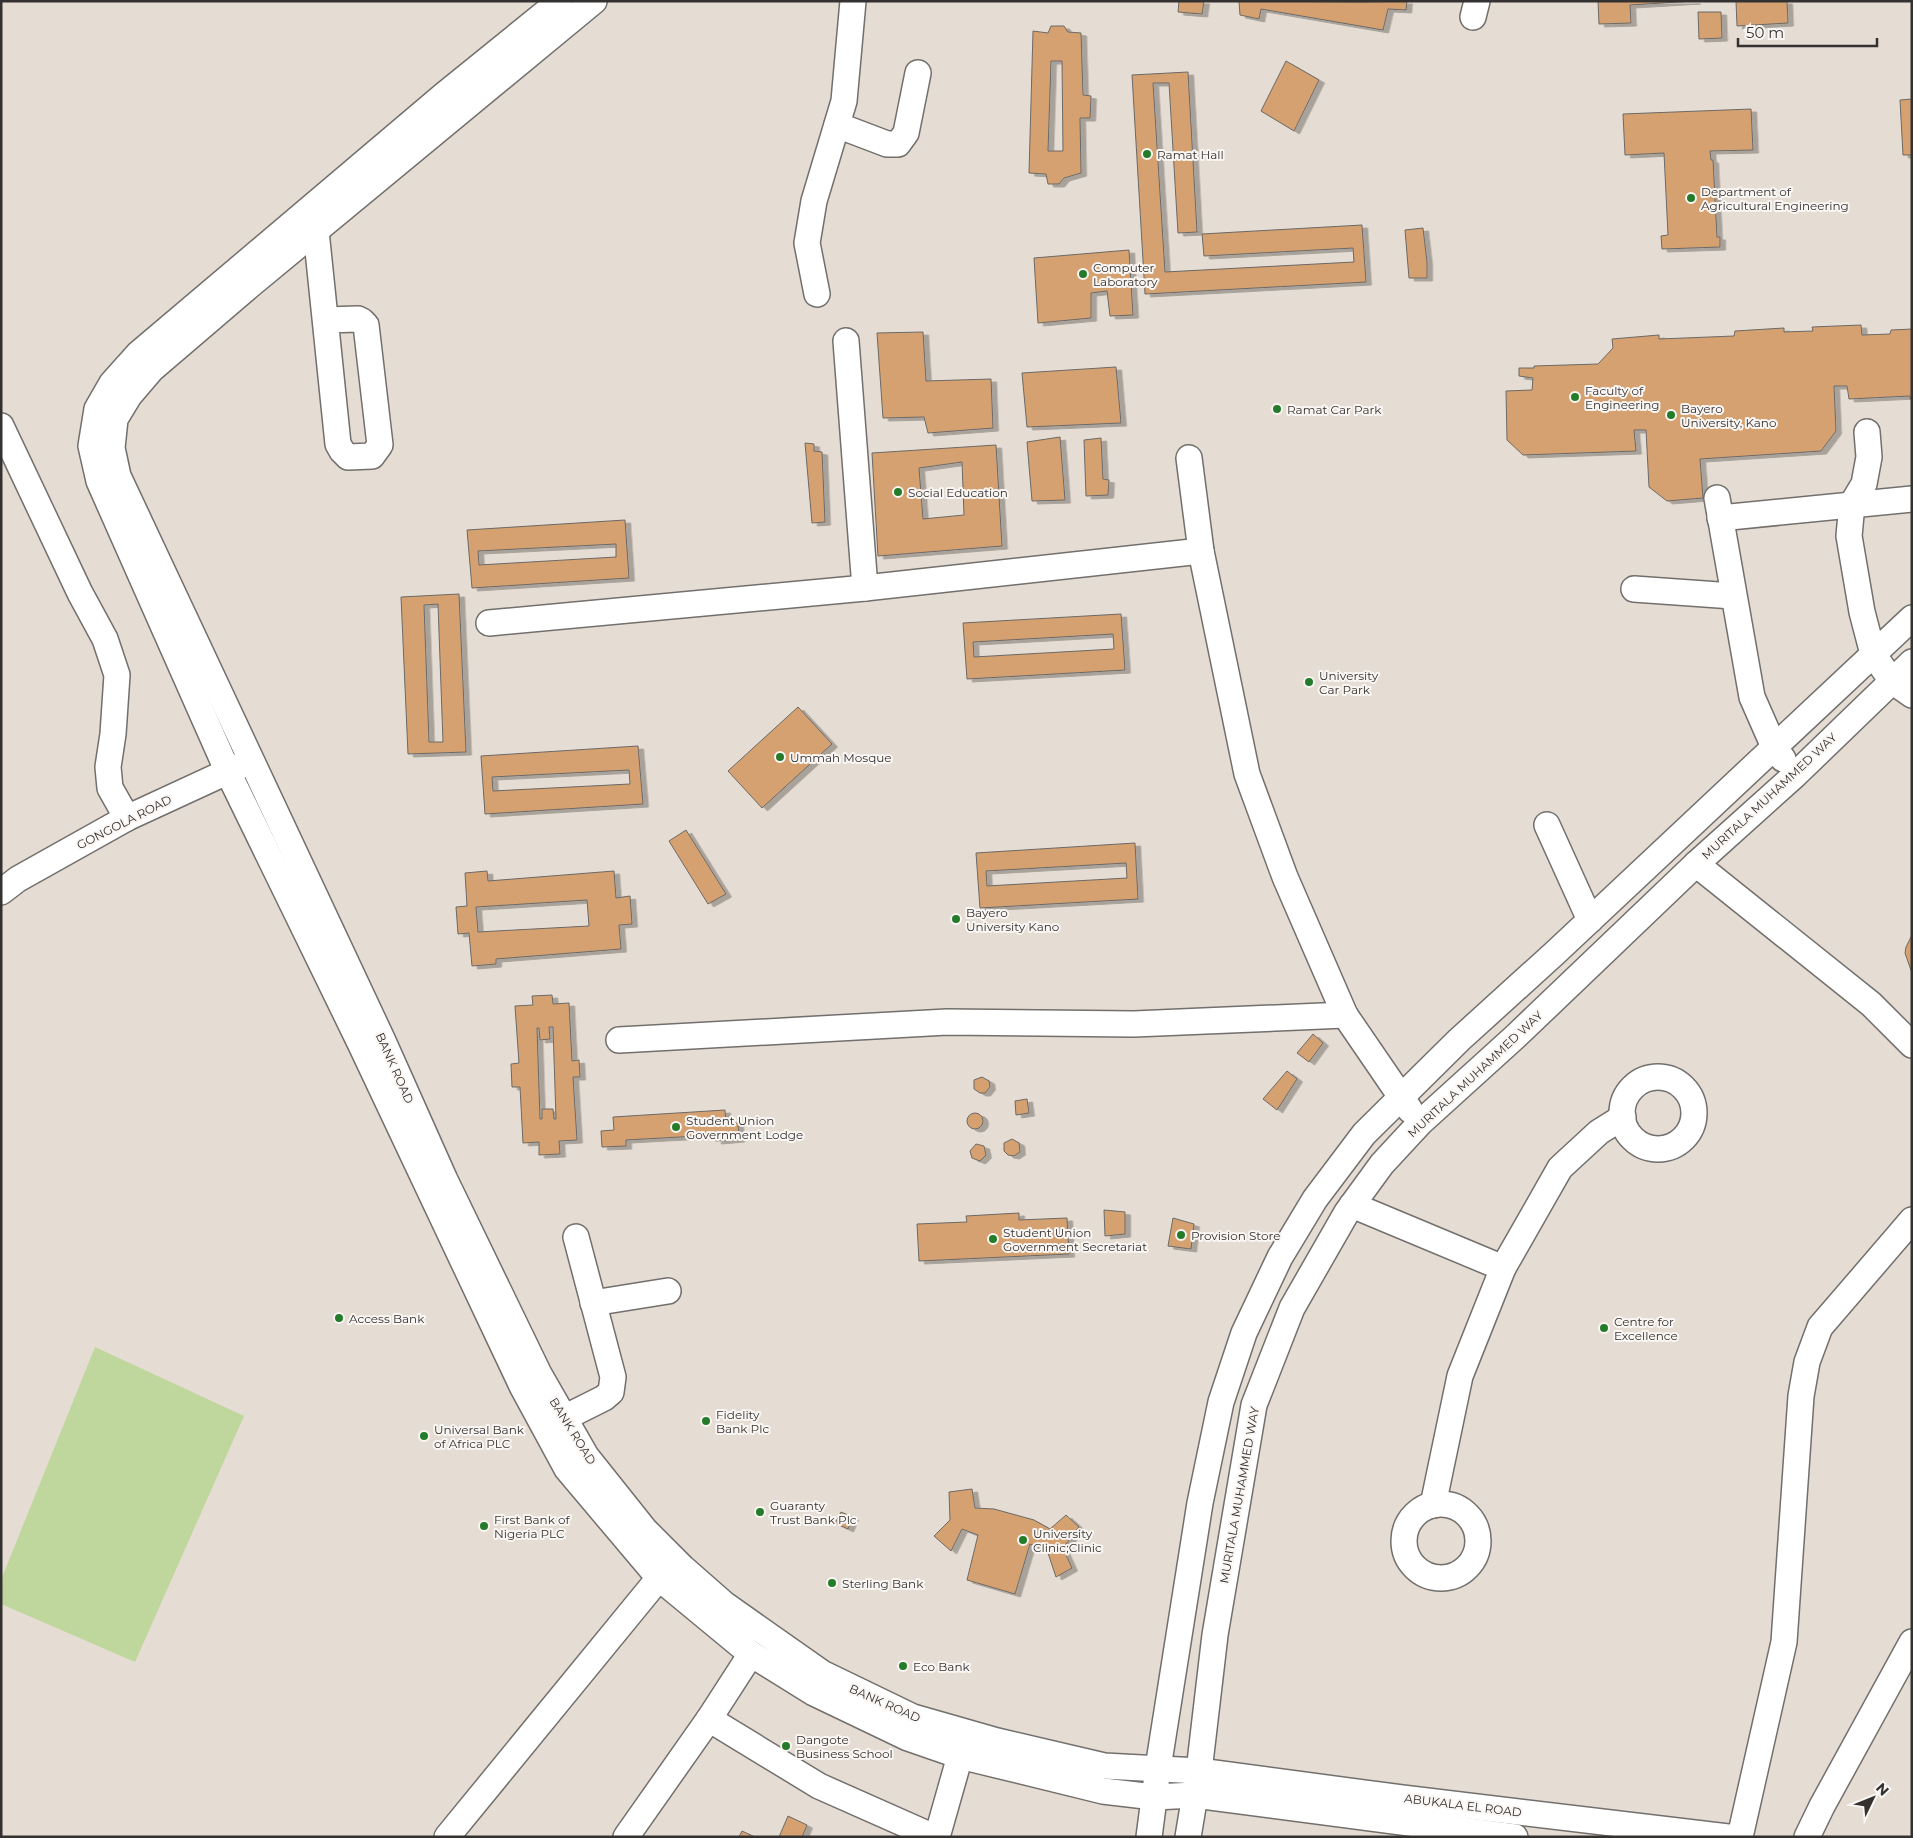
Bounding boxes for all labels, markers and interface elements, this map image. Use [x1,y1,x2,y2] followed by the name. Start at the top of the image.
[1738,15,1877,47] scale bar
[1746,23,1784,42] text: 50 m
[1157,147,1224,162] place label: Ramat Hall
[1141,148,1153,160] marker: Ramat Hall
[1701,184,1849,213] place label: Department of Agricultural Engineering
[1685,192,1697,204] marker: Department of Agricultural Engineering
[1093,260,1158,289] place label: Computer Laboratory
[1077,268,1089,280] marker: Computer Laboratory
[1585,383,1659,412] place label: Faculty of Engineering
[1569,391,1581,403] marker: Faculty of Engineering
[1681,401,1777,430] place label: Bayero University, Kano
[1287,402,1382,417] place label: Ramat Car Park
[1271,403,1283,415] marker: Ramat Car Park
[1665,409,1677,421] marker: Bayero University, Kano
[908,485,1008,500] place label: Social Education
[892,486,904,498] marker: Social Education
[1319,668,1379,697] place label: University Car Park
[1303,676,1315,688] marker: University Car Park
[1698,729,1840,863] street label: MURITALA MUHAMMED WAY
[790,750,892,765] place label: Ummah Mosque
[774,751,786,763] marker: Ummah Mosque
[74,792,174,852] street label: GONGOLA ROAD
[966,905,1059,934] place label: Bayero University Kano
[950,913,962,925] marker: Bayero University Kano
[1404,1007,1546,1141] street label: MURITALA MUHAMMED WAY
[373,1030,417,1106] street label: BANK ROAD
[686,1113,803,1142] place label: Student Union Government Lodge
[670,1121,682,1133] marker: Student Union Government Lodge
[1003,1225,1147,1254] place label: Student Union Government Secretariat
[1191,1228,1280,1243] place label: Provision Store
[1175,1229,1187,1241] marker: Provision Store
[987,1233,999,1245] marker: Student Union Government Secretariat
[349,1311,425,1326] place label: Access Bank
[333,1312,345,1324] marker: Access Bank
[1614,1314,1678,1343] place label: Centre for Excellence
[1598,1322,1610,1334] marker: Centre for Excellence
[546,1395,600,1467] street label: BANK ROAD
[1216,1405,1262,1584] street label: MURITALA MUHAMMED WAY
[716,1407,769,1436] place label: Fidelity Bank Plc
[700,1415,712,1427] marker: Fidelity Bank Plc
[434,1422,525,1451] place label: Universal Bank of Africa PLC
[418,1430,430,1442] marker: Universal Bank of Africa PLC
[770,1498,857,1527] place label: Guaranty Trust Bank Plc
[754,1506,766,1518] marker: Guaranty Trust Bank Plc
[494,1512,571,1541] place label: First Bank of Nigeria PLC
[478,1520,490,1532] marker: First Bank of Nigeria PLC
[1033,1526,1102,1555] place label: University Clinic;Clinic
[1017,1534,1029,1546] marker: University Clinic;Clinic
[842,1576,924,1591] place label: Sterling Bank
[826,1577,838,1589] marker: Sterling Bank
[913,1659,970,1674] place label: Eco Bank
[897,1660,909,1672] marker: Eco Bank
[847,1681,923,1725] street label: BANK ROAD
[796,1732,893,1761] place label: Dangote Business School
[780,1740,792,1752] marker: Dangote Business School
[1848,1773,1898,1823] north arrow
[1872,1779,1893,1799] text: N
[1403,1790,1523,1820] street label: ABUKALA EL ROAD

